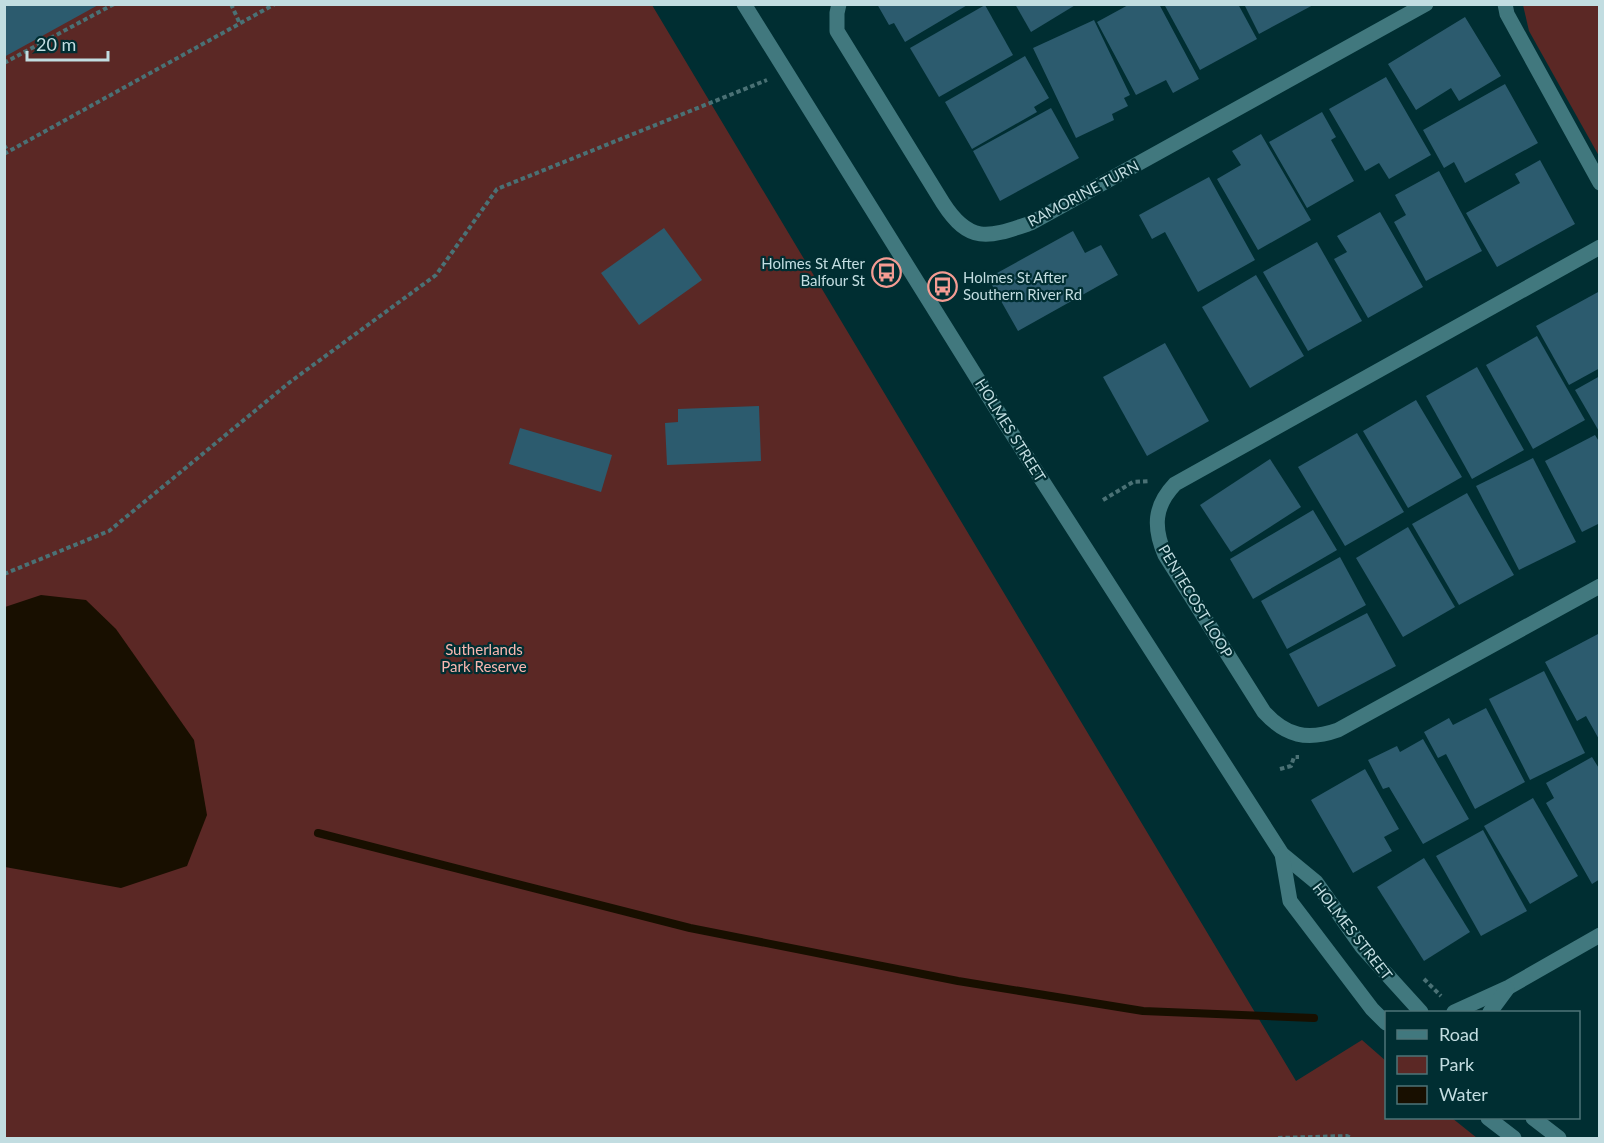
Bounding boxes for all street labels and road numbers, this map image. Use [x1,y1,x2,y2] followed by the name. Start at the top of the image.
[1024,156,1142,230] street label: RAMORINE TURN
[972,375,1050,485] street label: HOLMES STREET
[1155,541,1237,661] street label: PENTECOST LOOP
[1309,879,1397,983] street label: HOLMES STREET

